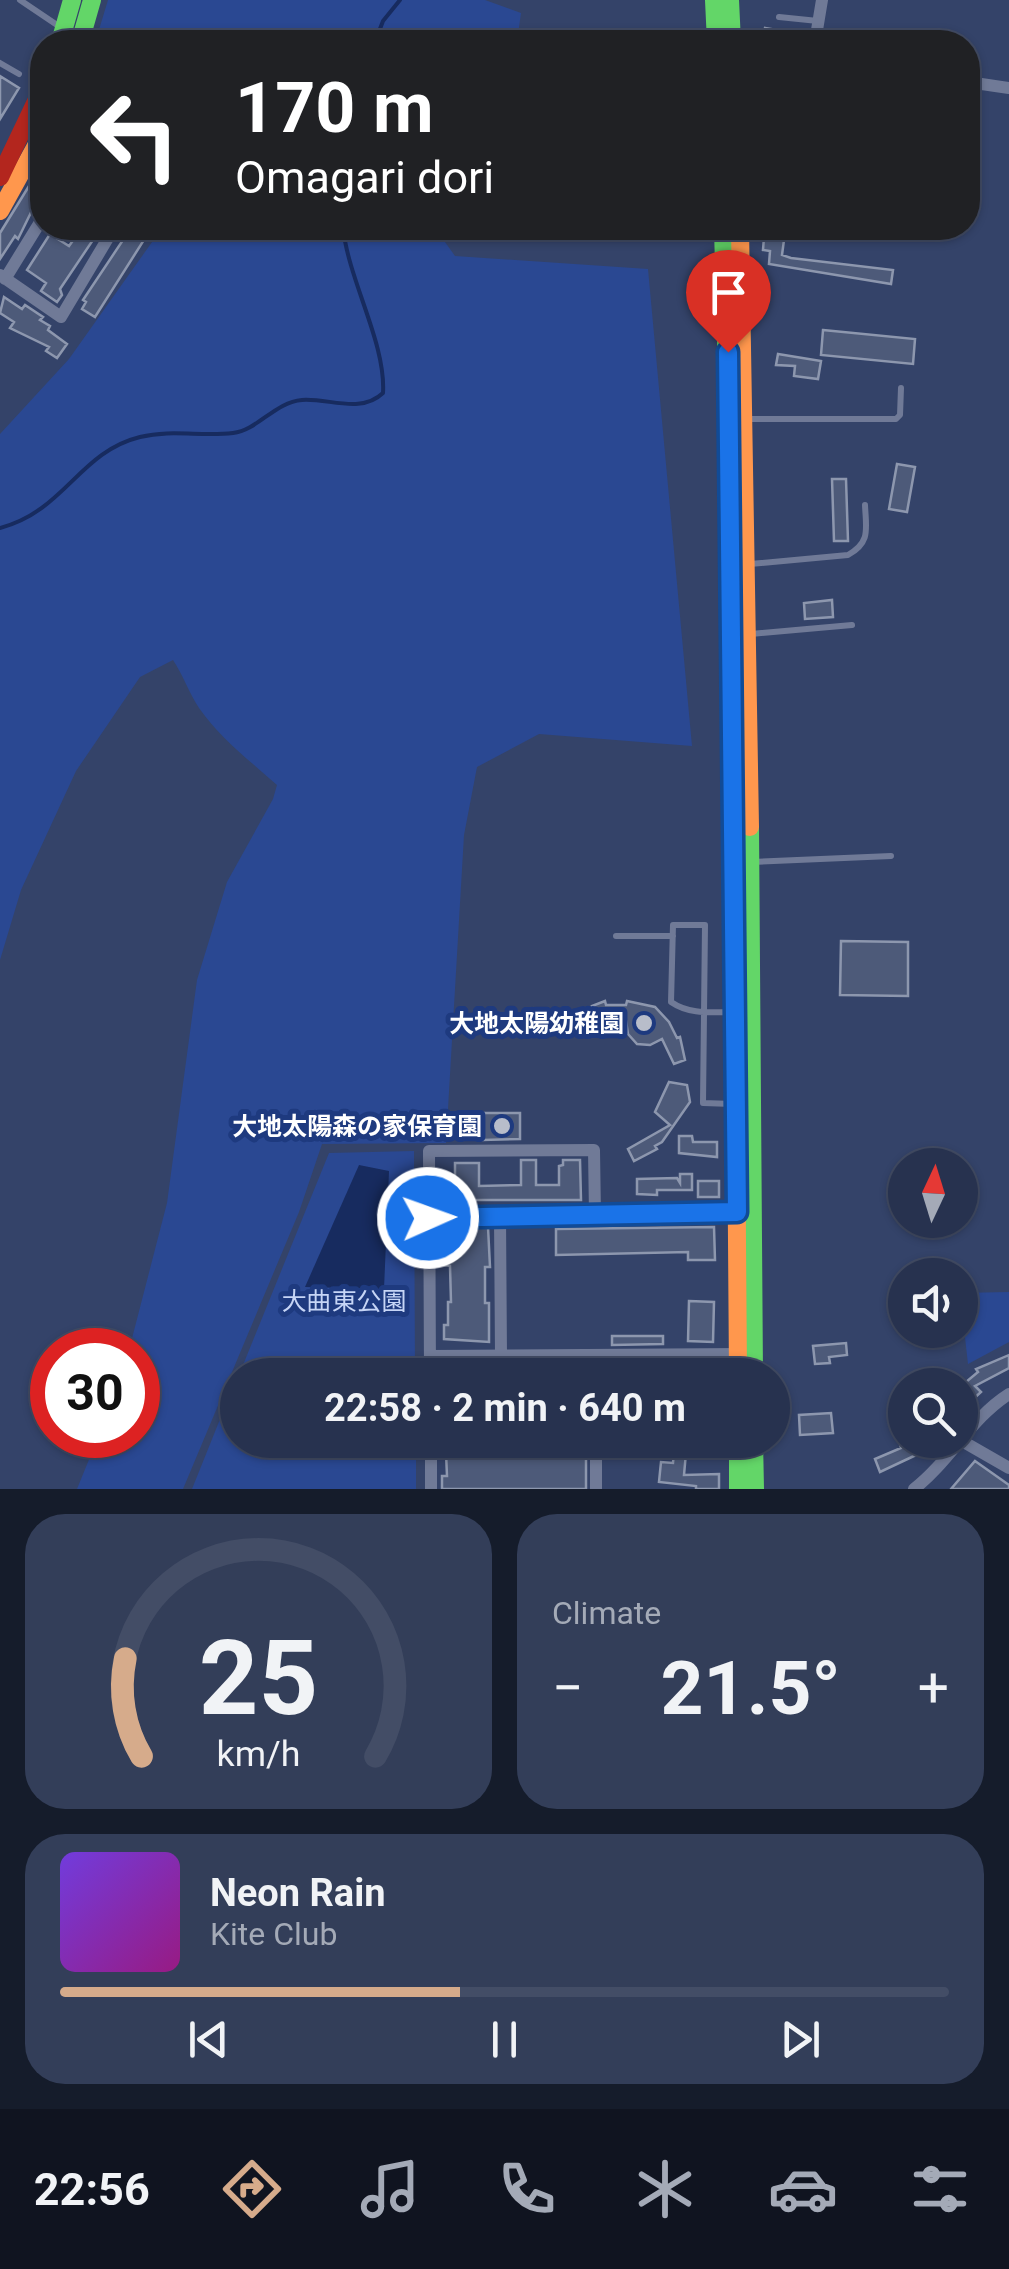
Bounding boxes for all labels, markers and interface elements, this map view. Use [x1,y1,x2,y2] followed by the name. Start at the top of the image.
[235,67,434,149] text: 170 m
[70,70,200,200] icon: left
[235,151,494,204] text: Omagari dori
[686,250,771,353] pin
[701,265,756,320] icon: arrive
[449,1009,624,1038] place label: 大地太陽幼稚園
[633,1012,655,1034] marker: 大地太陽幼稚園
[232,1112,482,1141] place label: 大地太陽森の家保育園
[491,1115,513,1137] marker: 大地太陽森の家保育園
[888,1148,978,1238] north arrow
[888,1148,978,1458] map controls
[376,1166,480,1270] position arrow
[888,1258,978,1348] button: sound
[281,1287,407,1316] park label: 大曲東公園
[30,1328,160,1458] speed limit sign: 30
[888,1368,978,1458] button: search
[324,1386,686,1430] text: 22:58 · 2 min · 640 m
[552,1594,661,1632] text: Climate
[199,1618,318,1739] text: 25
[661,1644,841,1732] text: 21.5°
[552,1656,583,1720] text: −
[918,1656,949,1720] text: +
[217,1733,300,1775] text: km/h
[210,1871,386,1915] text: Neon Rain
[210,1915,337,1953] text: Kite Club
[181,2012,236,2067] icon: previous
[477,2012,532,2067] icon: pause
[773,2012,828,2067] icon: next
[217,2154,287,2224] icon: directions
[355,2154,425,2224] icon: music
[492,2154,562,2224] icon: phone
[630,2154,700,2224] icon: climate
[768,2154,838,2224] icon: car
[905,2154,975,2224] icon: filters
[34,2163,150,2216] text: 22:56

